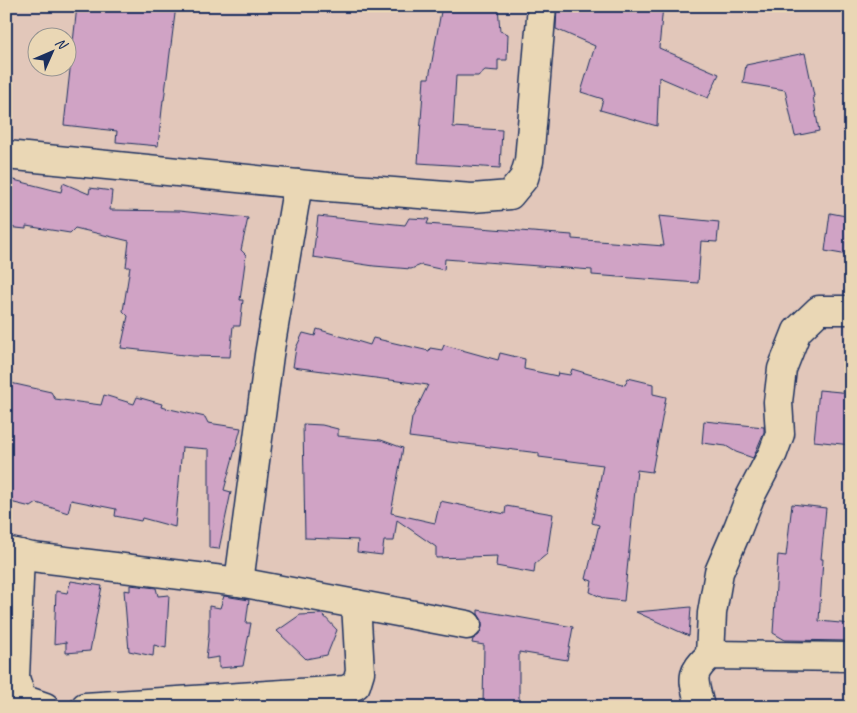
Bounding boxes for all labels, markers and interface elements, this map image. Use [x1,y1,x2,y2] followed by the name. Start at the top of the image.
[28,28,78,78] north arrow
[52,34,72,54] text: N

